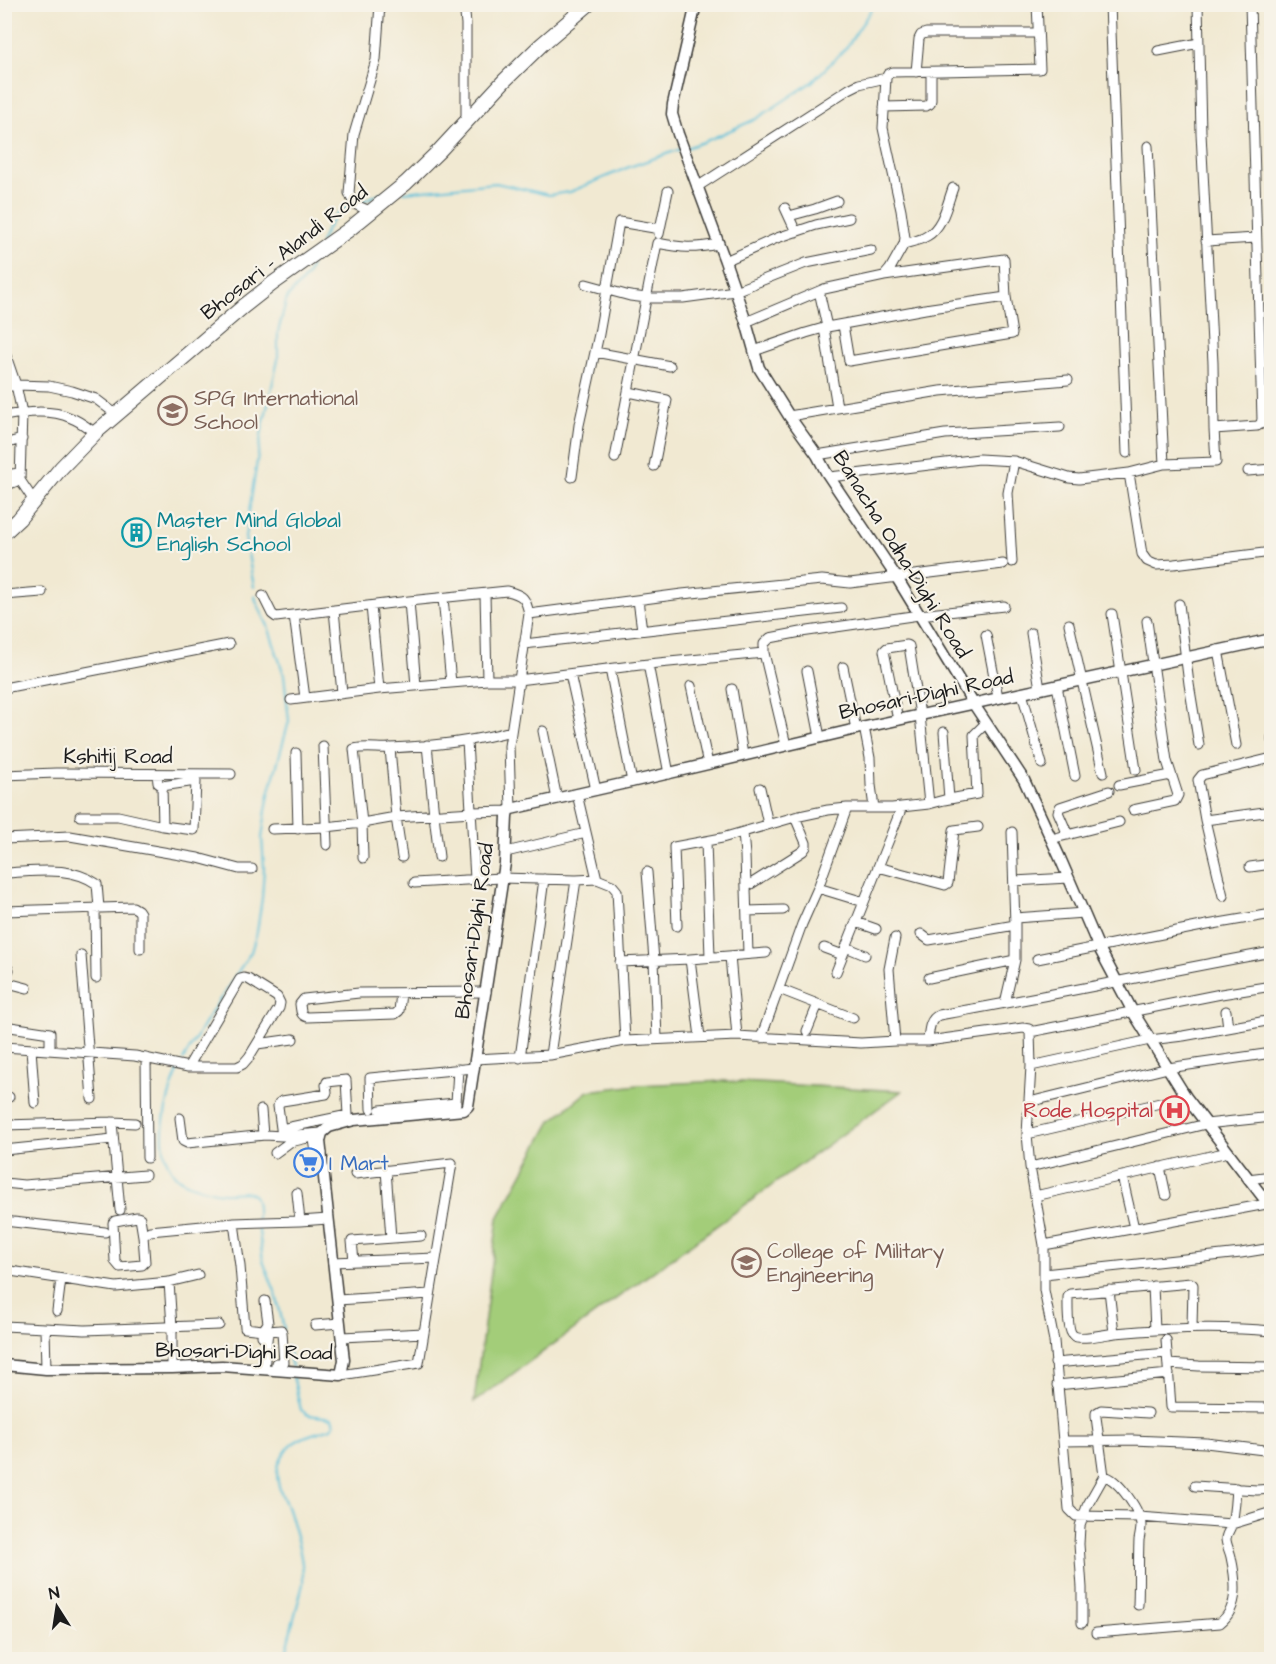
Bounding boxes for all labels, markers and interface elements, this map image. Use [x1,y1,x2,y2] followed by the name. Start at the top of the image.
[195,178,374,327] street label: Bhosari - Alandi Road
[194,384,358,437] place label: SPG International School
[157,394,189,426] school or university icon: SPG International School
[824,445,978,665] street label: Banacha Odha-Dighi Road
[157,506,341,561] place label: Master Mind Global English School
[120,516,152,548] building icon: Master Mind Global English School
[836,662,1017,729] street label: Bhosari-Dighi Road
[64,742,173,771] street label: Kshitij Road
[448,841,503,1021] street label: Bhosari-Dighi Road
[1158,1094,1190,1126] hospital icon: Rode Hospital
[1023,1096,1153,1126] place label: Rode Hospital
[292,1147,324,1179] supermarket icon: I Mart
[329,1149,389,1178] place label: I Mart
[767,1237,945,1292] place label: College of Military Engineering
[730,1247,762,1279] school or university icon: College of Military Engineering
[155,1335,333,1370] street label: Bhosari-Dighi Road
[27,1577,87,1637] north arrow
[47,1582,61,1605] text: N

